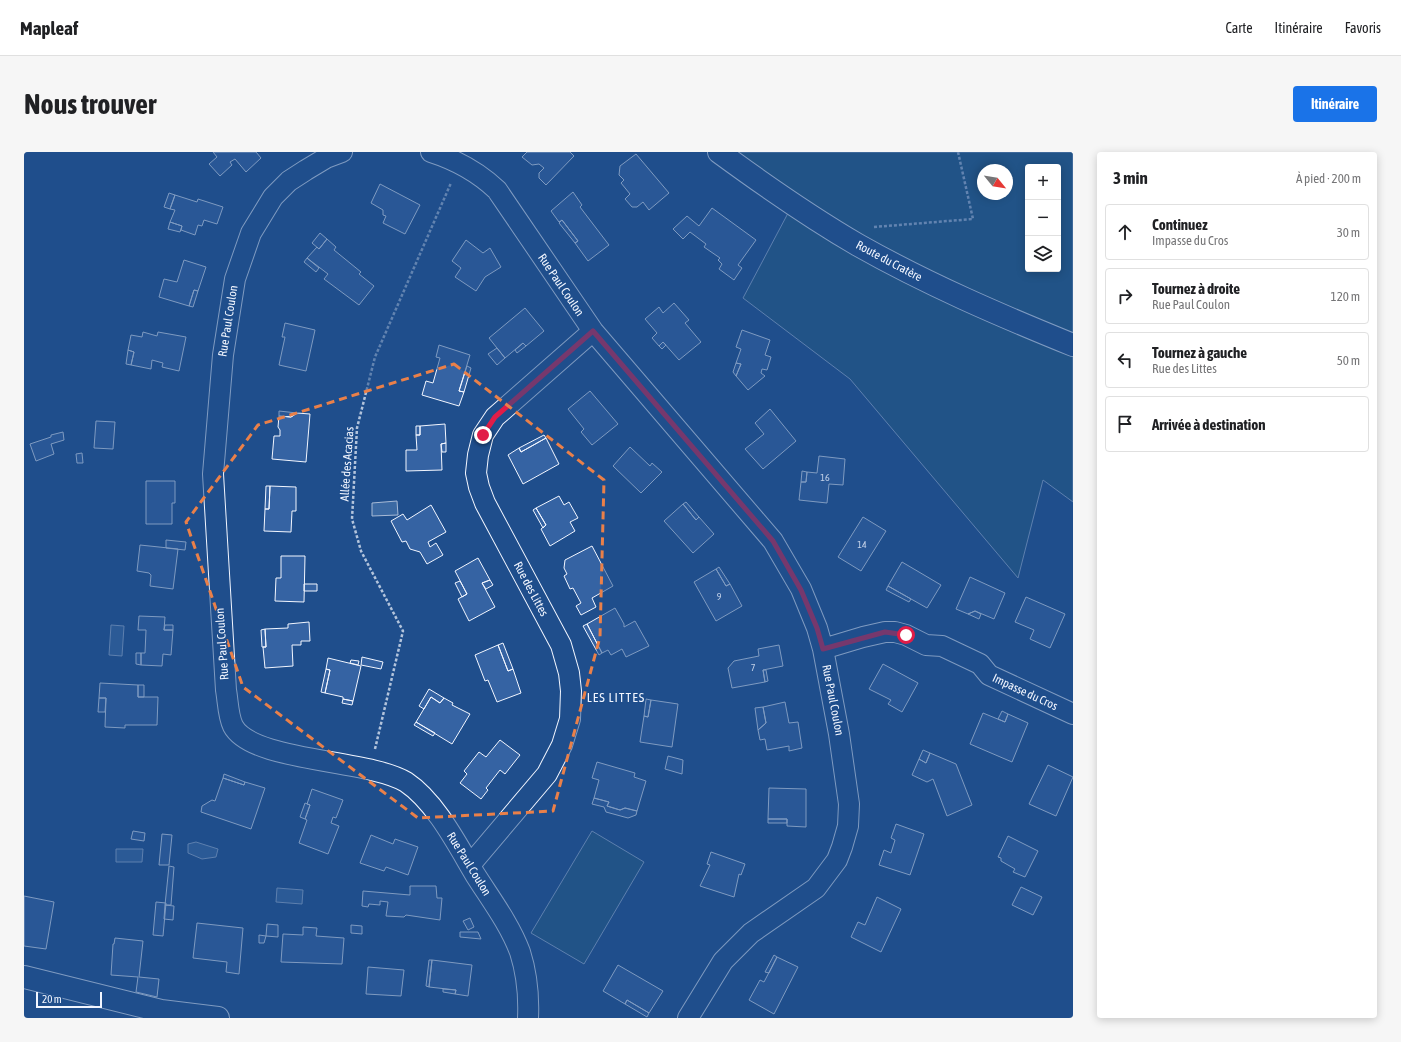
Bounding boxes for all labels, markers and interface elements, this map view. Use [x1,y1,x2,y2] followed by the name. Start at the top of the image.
[20,17,78,39] text: Mapleaf
[1226,20,1253,36] text: Carte
[1275,20,1323,36] text: Itinéraire
[1345,20,1381,36] text: Favoris
[1293,86,1377,122] button: Itinéraire
[24,88,156,120] text: Nous trouver
[977,164,1013,200] north arrow
[1025,164,1061,272] map controls
[1025,164,1061,200] button: +
[1113,168,1148,188] text: 3 min
[1296,171,1361,186] text: À pied · 200 m
[1025,200,1061,236] button: −
[1152,216,1208,233] text: Continuez
[1114,221,1136,243] icon: ahead
[1337,225,1360,240] text: 30 m
[1152,233,1228,248] text: Impasse du Cros
[1025,236,1061,272] button: layers
[853,238,925,284] street label: Route du Cratère
[535,251,587,319] street label: Rue Paul Coulon
[1152,280,1240,297] text: Tournez à droite
[215,284,241,358] street label: Rue Paul Coulon
[1114,285,1136,307] icon: right
[1331,289,1360,304] text: 120 m
[1152,297,1230,312] text: Rue Paul Coulon
[1152,344,1247,361] text: Tournez à gauche
[1114,349,1136,371] icon: left
[1337,353,1360,368] text: 50 m
[1152,361,1217,376] text: Rue des Littes
[1114,413,1136,435] icon: arrive
[1152,416,1266,433] text: Arrivée à destination
[337,426,357,502] street label: Allée des Acacias
[474,426,492,444] route end
[820,472,830,483] house number: 16
[857,539,867,550] house number: 14
[511,559,551,619] street label: Rue des Littes
[717,591,722,602] house number: 9
[213,608,231,680] street label: Rue Paul Coulon
[897,626,915,644] route start
[751,662,756,673] house number: 7
[819,663,847,737] street label: Rue Paul Coulon
[990,671,1060,713] street label: Impasse du Cros
[587,690,645,705] district label: LES LITTES
[444,830,494,898] street label: Rue Paul Coulon
[36,990,102,1009] scale bar
[42,993,62,1005] text: 20 m

